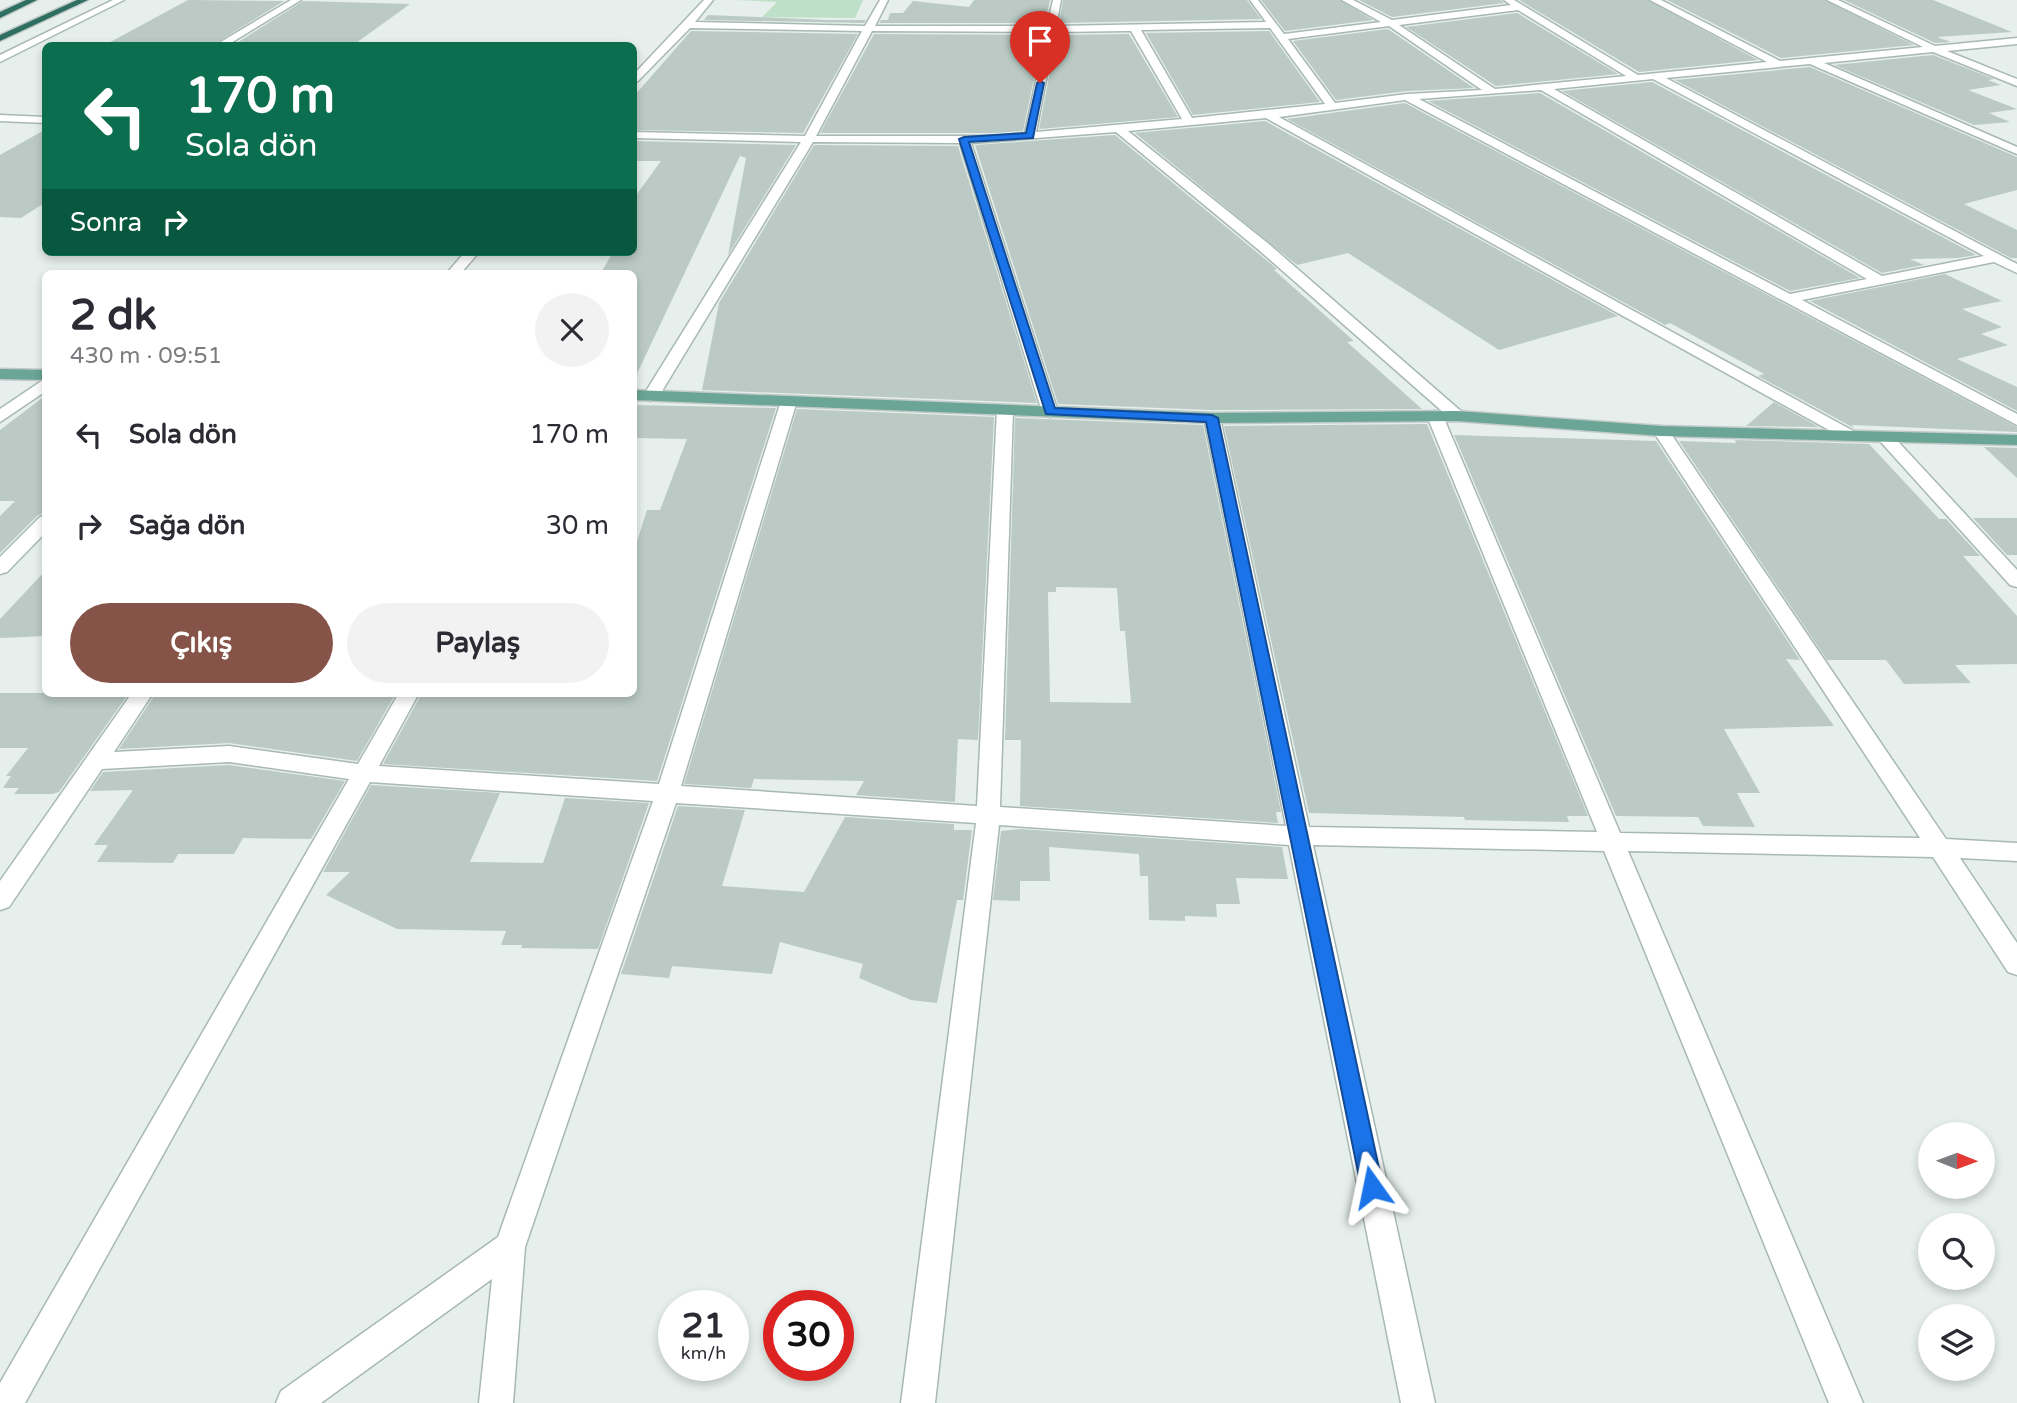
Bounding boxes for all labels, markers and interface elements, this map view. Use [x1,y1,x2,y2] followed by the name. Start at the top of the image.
[1010,11,1070,83] pin
[1021,22,1059,60] icon: arrive
[185,67,335,126] text: 170 m
[70,70,161,161] icon: left
[185,127,318,165] text: Sola dön
[156,203,194,241] icon: right
[70,207,142,238] text: Sonra
[70,290,157,341] text: 2 dk
[535,293,609,367] button: close
[70,342,222,370] text: 430 m · 09:51
[70,416,108,454] icon: left
[129,419,237,450] text: Sola dön
[529,419,609,450] text: 170 m
[70,507,108,545] icon: right
[129,510,245,541] text: Sağa dön
[546,510,609,541] text: 30 m
[70,603,333,683] button: Çıkış
[347,603,609,683] button: Paylaş
[1918,1122,1995,1199] north arrow
[1918,1122,1995,1381] map controls
[1335,1150,1409,1224] position arrow
[1918,1213,1995,1290] button: search
[763,1290,854,1381] speed limit sign: 30
[1918,1304,1995,1381] button: layers
[682,1305,725,1347] text: 21
[681,1342,726,1364] text: km/h

